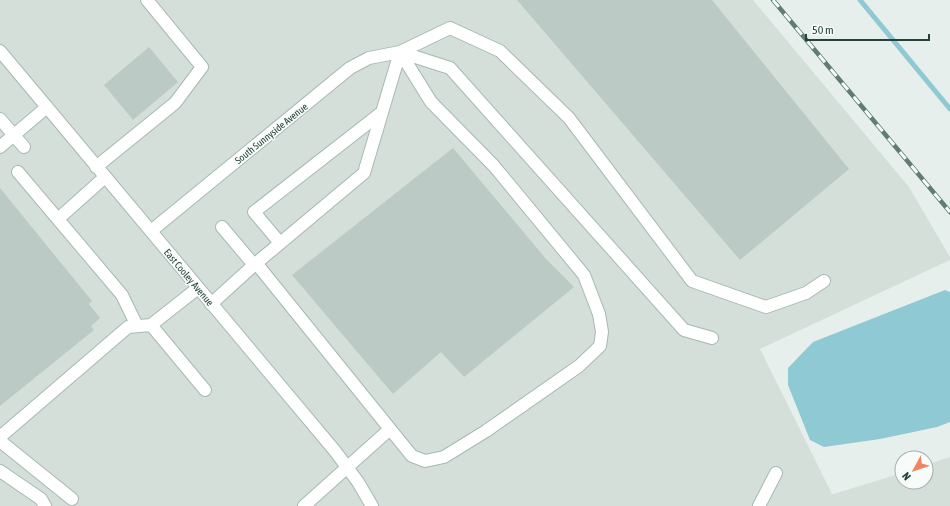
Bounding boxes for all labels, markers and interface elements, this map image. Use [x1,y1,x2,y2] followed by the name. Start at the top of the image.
[806,16,929,42] scale bar
[812,23,834,37] text: 50 m
[233,101,310,166] street label: South Sunnyside Avenue
[162,247,216,308] street label: East Cooley Avenue
[894,450,934,490] north arrow
[900,470,913,483] text: N

